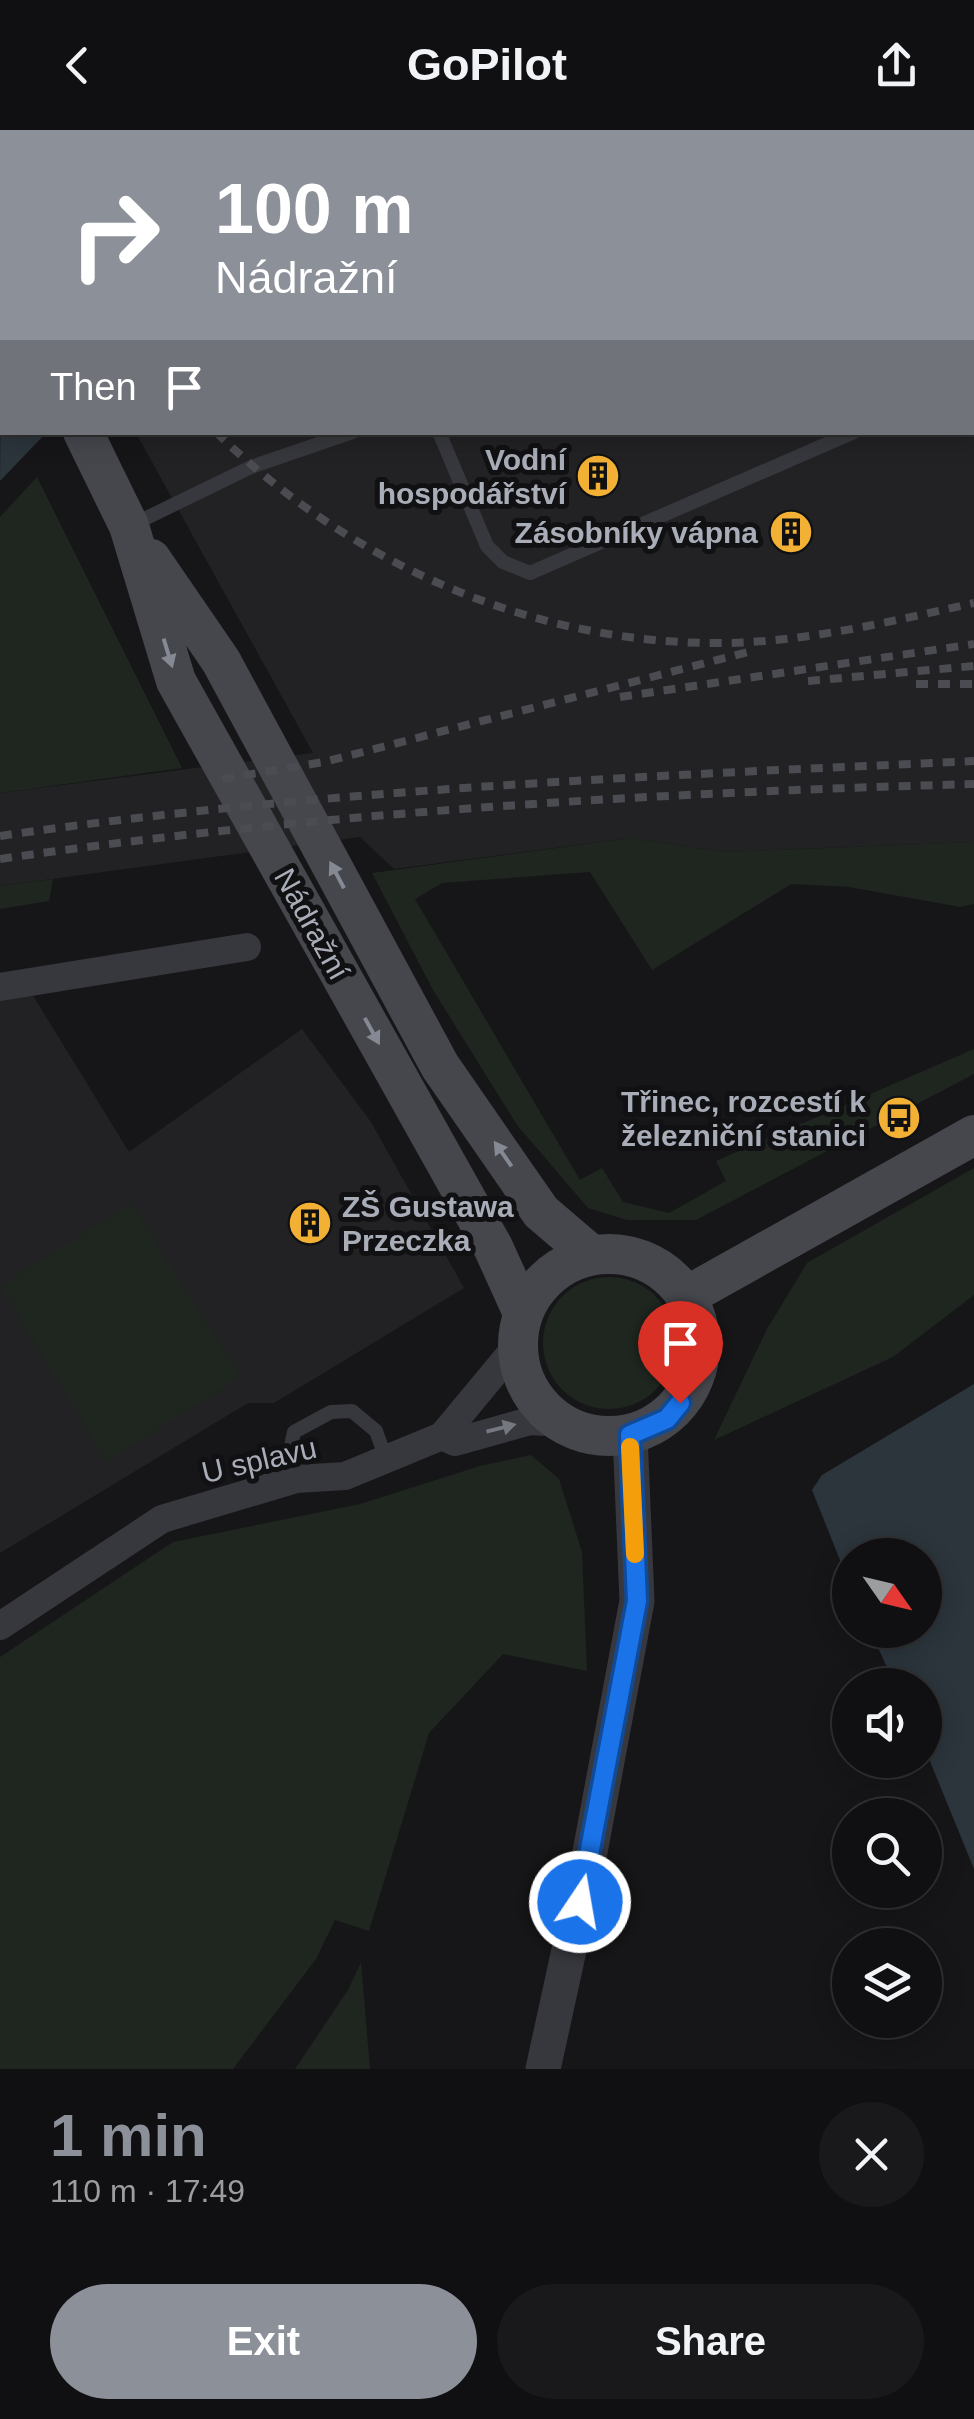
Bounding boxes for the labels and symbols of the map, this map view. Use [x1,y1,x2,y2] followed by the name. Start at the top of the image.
[378,443,568,510] place label: Vodní hospodářství
[575,453,621,499] building icon: Vodní hospodářství
[768,509,814,555] building icon: Zásobníky vápna
[515,516,758,549] place label: Zásobníky vápna
[161,638,176,669] one-way arrow
[329,861,346,890] one-way arrow
[268,863,356,986] street label: Nádražní
[364,1016,381,1045] one-way arrow
[621,1085,866,1152] place label: Třinec, rozcestí k železniční stanici
[876,1095,922,1141] bus stop icon: Třinec, rozcestí k železniční stanici
[494,1141,513,1167] one-way arrow
[342,1190,514,1257] place label: ZŠ Gustawa Przeczka
[287,1200,333,1246] building icon: ZŠ Gustawa Przeczka
[638,1301,723,1404] pin
[486,1420,517,1435] one-way arrow
[198,1431,320,1489] street label: U splavu
[832,1538,942,1648] north arrow
[528,1850,632,1954] position arrow

